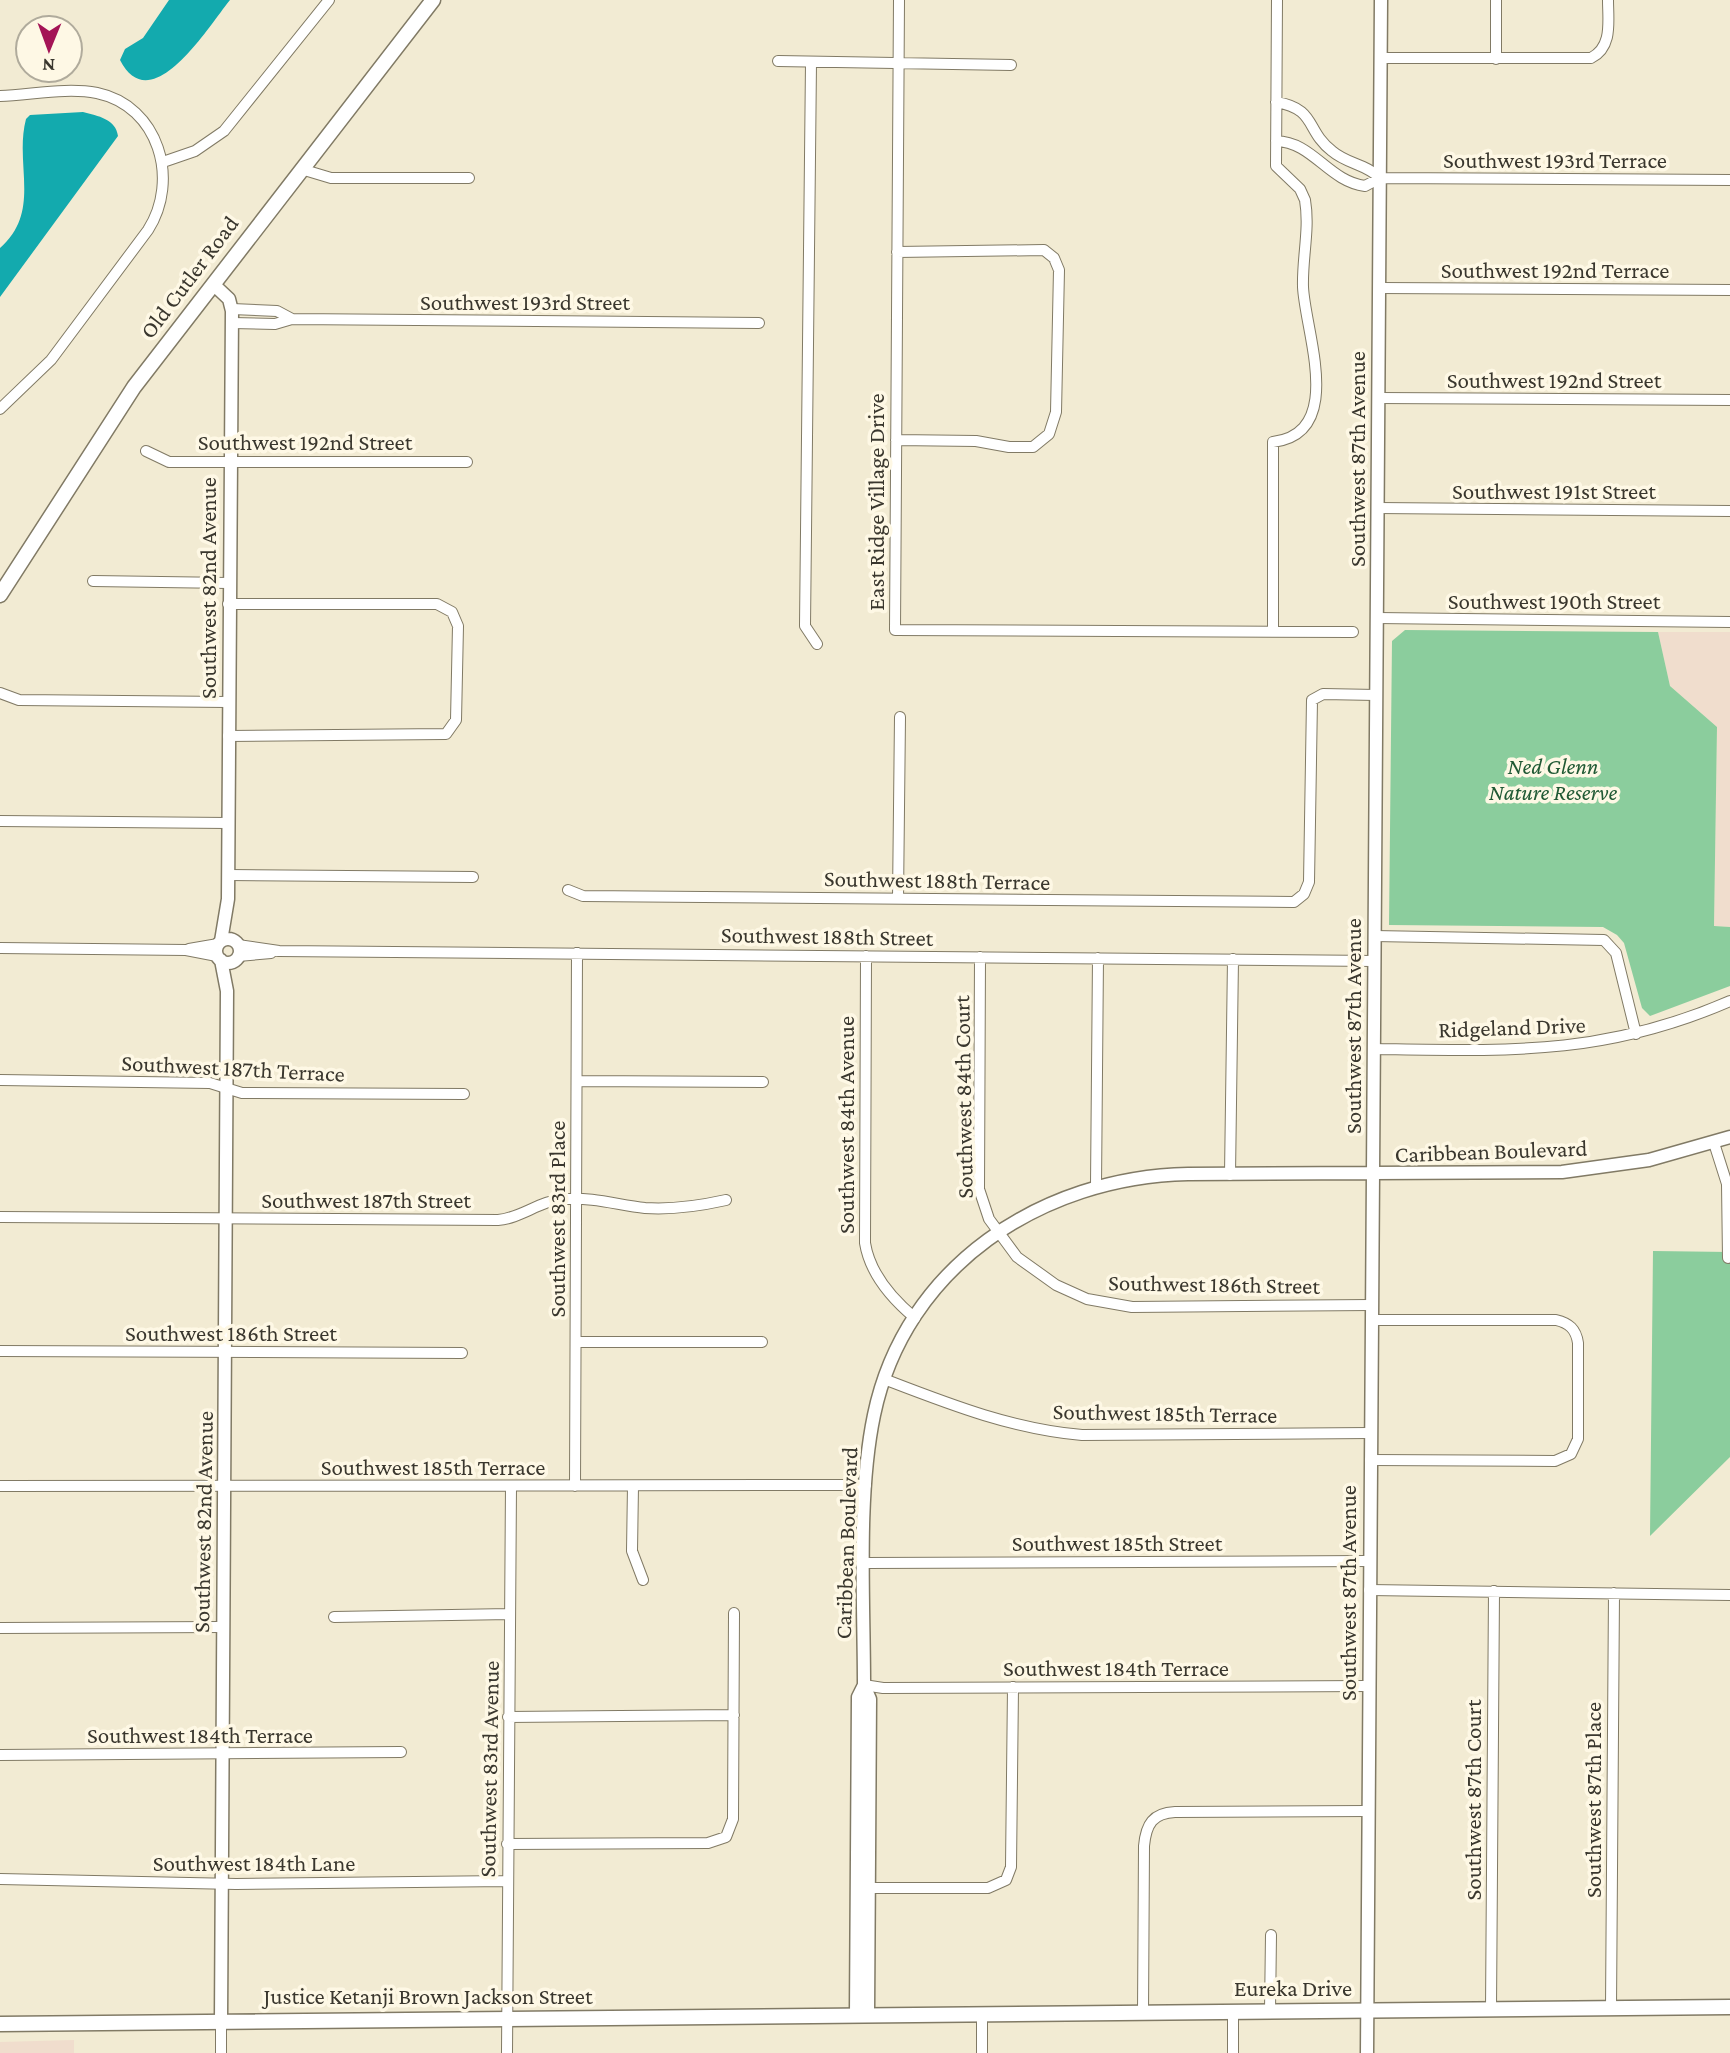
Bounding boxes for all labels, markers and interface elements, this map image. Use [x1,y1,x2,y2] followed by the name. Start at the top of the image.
[14,14,84,84] north arrow
[42,55,55,76] text: N
[1443,147,1667,173] street label: Southwest 193rd Terrace
[135,211,243,343] street label: Old Cutler Road
[1441,257,1669,283] street label: Southwest 192nd Terrace
[420,289,630,315] street label: Southwest 193rd Street
[1344,351,1370,567] street label: Southwest 87th Avenue
[1447,367,1662,393] street label: Southwest 192nd Street
[863,393,889,611] street label: East Ridge Village Drive
[198,429,413,455] street label: Southwest 192nd Street
[195,477,221,699] street label: Southwest 82nd Avenue
[1452,478,1656,504] street label: Southwest 191st Street
[1448,588,1661,614] street label: Southwest 190th Street
[1489,753,1618,805] park label: Ned Glenn Nature Reserve
[824,865,1050,895] street label: Southwest 188th Terrace
[1340,918,1366,1134] street label: Southwest 87th Avenue
[721,921,934,951] street label: Southwest 188th Street
[948,995,978,1199] street label: Southwest 84th Court
[1438,1011,1586,1043] street label: Ridgeland Drive
[833,1016,859,1234] street label: Southwest 84th Avenue
[121,1049,345,1087] street label: Southwest 187th Terrace
[544,1121,570,1317] street label: Southwest 83rd Place
[1394,1135,1588,1167] street label: Caribbean Boulevard
[261,1187,471,1213] street label: Southwest 187th Street
[1108,1269,1320,1299] street label: Southwest 186th Street
[125,1320,337,1346] street label: Southwest 186th Street
[1053,1398,1277,1428] street label: Southwest 185th Terrace
[188,1411,218,1633] street label: Southwest 82nd Avenue
[830,1446,862,1640] street label: Caribbean Boulevard
[321,1454,545,1480] street label: Southwest 185th Terrace
[1335,1485,1361,1701] street label: Southwest 87th Avenue
[1012,1530,1223,1556] street label: Southwest 185th Street
[1003,1655,1229,1681] street label: Southwest 184th Terrace
[474,1660,504,1878] street label: Southwest 83rd Avenue
[1460,1699,1486,1901] street label: Southwest 87th Court
[1580,1702,1606,1898] street label: Southwest 87th Place
[87,1722,313,1748] street label: Southwest 184th Terrace
[153,1850,355,1876] street label: Southwest 184th Lane
[1234,1975,1352,2001] street label: Eureka Drive
[261,1983,593,2009] street label: Justice Ketanji Brown Jackson Street

